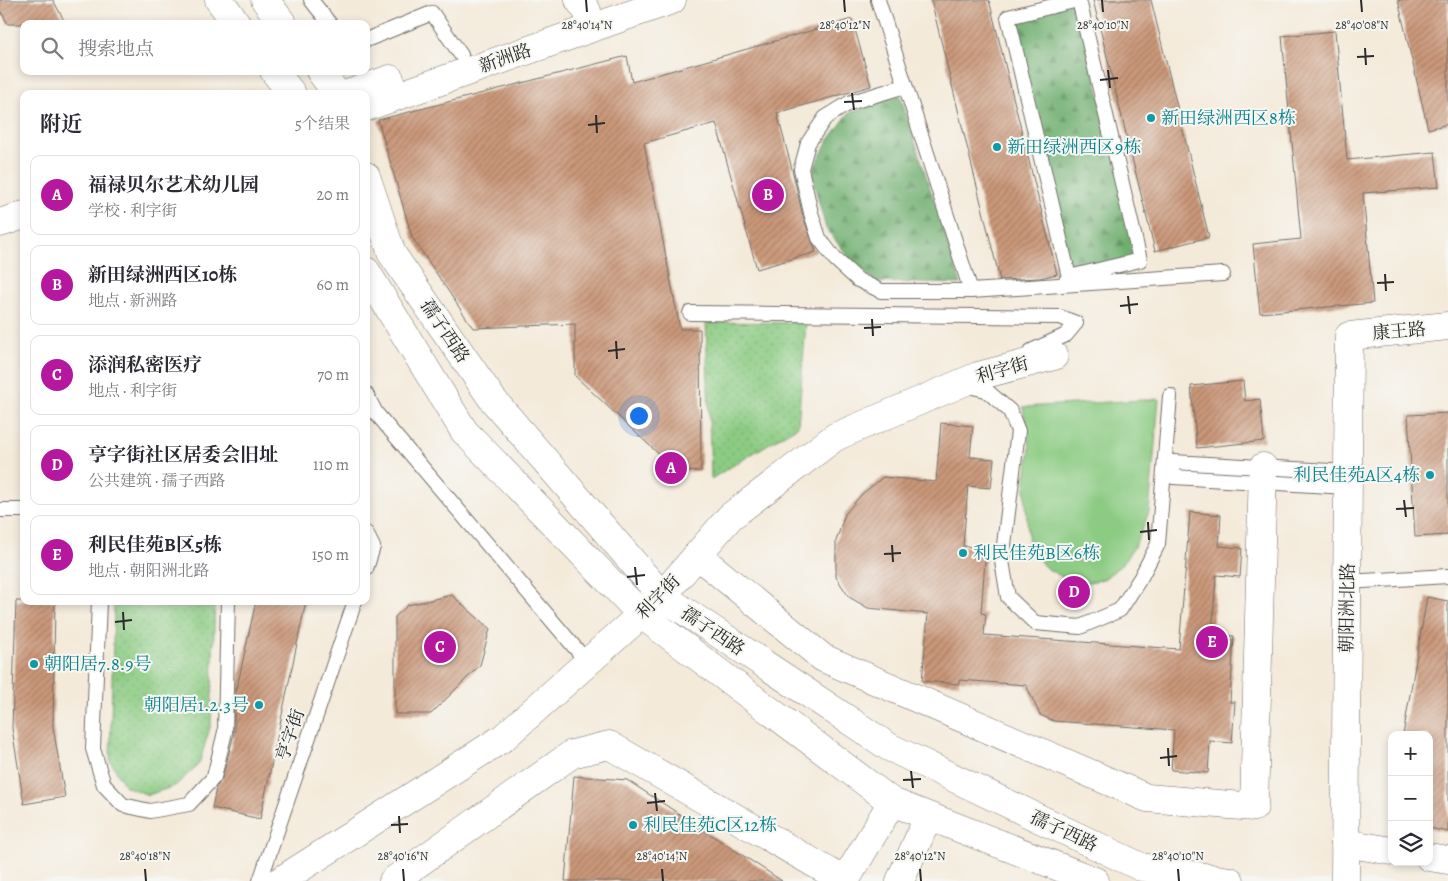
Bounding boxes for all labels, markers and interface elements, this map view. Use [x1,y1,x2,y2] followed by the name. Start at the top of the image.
[562,17,613,33] text: 28°40'14"N
[819,17,871,33] text: 28°40'12"N
[1077,17,1129,33] text: 28°40'10"N
[1335,17,1389,33] text: 28°40'08"N
[20,20,370,75] search box
[38,34,66,62] icon: search
[78,36,154,62] text: 搜索地点
[476,38,534,78] street label: 新洲路
[1161,106,1296,130] place label: 新田绿洲西区8栋
[40,110,82,138] text: 附近
[1145,112,1157,124] marker: 新田绿洲西区8栋
[295,113,350,135] text: 5个结果
[1007,135,1141,159] place label: 新田绿洲西区9栋
[991,141,1003,153] marker: 新田绿洲西区9栋
[88,172,259,198] text: 福禄贝尔艺术幼儿园
[752,176,784,214] pin: B
[52,184,62,206] text: A
[316,184,349,206] text: 20 m
[88,200,178,222] text: 学校 · 利字街
[88,262,237,288] text: 新田绿洲西区10栋
[52,274,62,296] text: B
[317,274,349,296] text: 60 m
[88,290,178,312] text: 地点 · 新洲路
[415,294,475,368] street label: 孺子西路
[1371,317,1427,345] street label: 康王路
[973,351,1031,389] street label: 利字街
[88,352,202,378] text: 添润私密医疗
[52,364,62,386] text: C
[317,364,349,386] text: 70 m
[88,380,178,402] text: 地点 · 利字街
[626,403,652,429] your location
[88,442,278,468] text: 亨字街社区居委会旧址
[655,449,687,487] pin: A
[51,454,63,476] text: D
[313,454,349,476] text: 110 m
[1293,463,1420,487] place label: 利民佳苑A区4栋
[1424,469,1436,481] marker: 利民佳苑A区4栋
[88,470,226,492] text: 公共建筑 · 孺子西路
[88,532,222,558] text: 利民佳苑B区5栋
[973,541,1100,565] place label: 利民佳苑B区6栋
[52,544,62,566] text: E
[312,544,349,566] text: 150 m
[957,547,969,559] marker: 利民佳苑B区6栋
[88,560,210,582] text: 地点 · 朝阳洲北路
[1334,563,1360,653] street label: 朝阳洲北路
[631,569,685,625] street label: 利字街
[1058,573,1090,611] pin: D
[676,601,750,661] street label: 孺子西路
[1196,623,1228,661] pin: E
[424,628,456,666] pin: C
[44,652,151,676] place label: 朝阳居7.8.9号
[28,658,40,670] marker: 朝阳居7.8.9号
[144,693,249,717] place label: 朝阳居1.2.3号
[253,699,265,711] marker: 朝阳居1.2.3号
[270,706,310,764] street label: 亨字街
[1388,731,1433,866] map controls
[1388,731,1433,776] button: +
[1388,776,1433,821] button: −
[1026,805,1102,857] street label: 孺子西路
[643,813,777,837] place label: 利民佳苑C区12栋
[627,819,639,831] marker: 利民佳苑C区12栋
[1388,821,1433,866] button: layers
[119,848,171,864] text: 28°40'18"N
[378,848,429,864] text: 28°40'16"N
[637,848,688,864] text: 28°40'14"N
[894,848,946,864] text: 28°40'12"N
[1152,848,1204,864] text: 28°40'10"N

